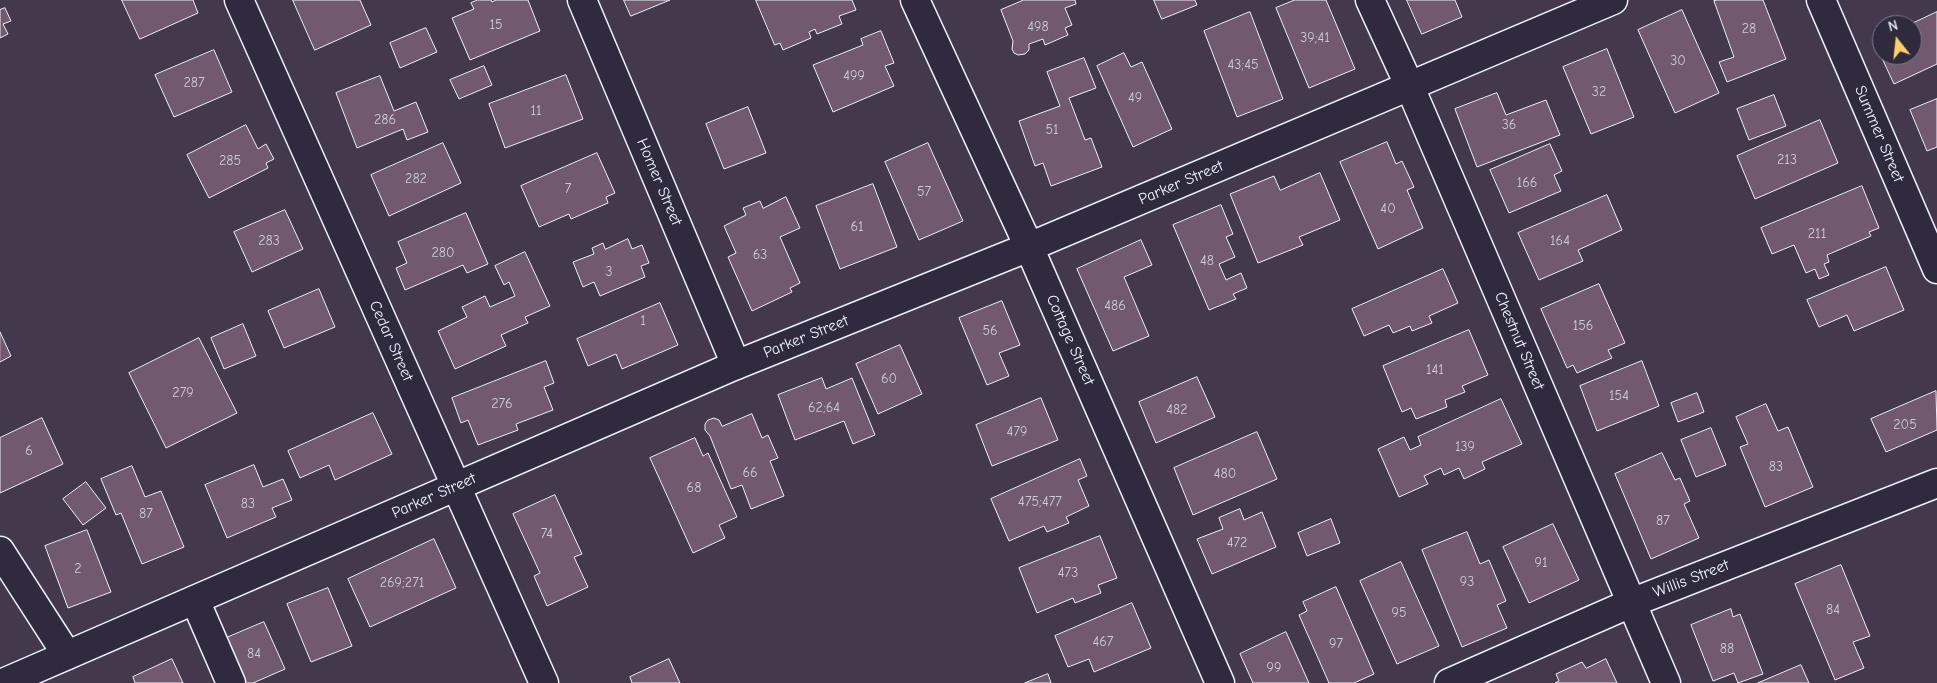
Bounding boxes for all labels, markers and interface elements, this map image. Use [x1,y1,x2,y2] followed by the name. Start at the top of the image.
[1872,15,1922,65] north arrow
[489,17,503,33] house number: 15
[1886,17,1900,35] text: N
[1027,19,1049,35] house number: 498
[1742,21,1756,37] house number: 28
[1300,30,1330,46] house number: 39;41
[1670,53,1686,69] house number: 30
[1227,57,1259,73] house number: 43;45
[843,68,865,84] house number: 499
[183,75,205,91] house number: 287
[1850,83,1908,185] street label: Summer Street
[1592,84,1606,100] house number: 32
[1128,90,1142,106] house number: 49
[530,103,542,119] house number: 11
[374,112,396,128] house number: 286
[1502,117,1516,133] house number: 36
[1045,122,1059,138] house number: 51
[632,135,686,229] street label: Homer Street
[1777,152,1797,168] house number: 213
[219,153,241,169] house number: 285
[1136,157,1226,209] street label: Parker Street
[405,171,427,187] house number: 282
[1517,175,1537,191] house number: 166
[565,181,571,197] house number: 7
[917,184,931,200] house number: 57
[1380,201,1396,217] house number: 40
[850,219,864,235] house number: 61
[1808,226,1826,242] house number: 211
[258,233,280,249] house number: 283
[1550,233,1570,249] house number: 164
[431,245,455,261] house number: 280
[753,247,767,263] house number: 63
[1200,253,1214,269] house number: 48
[605,264,613,280] house number: 3
[1490,289,1548,393] street label: Chestnut Street
[1042,292,1098,388] street label: Cottage Street
[365,298,417,384] street label: Cedar Street
[1104,298,1126,314] house number: 486
[761,311,851,363] street label: Parker Street
[640,313,646,329] house number: 1
[1573,318,1593,334] house number: 156
[982,323,998,339] house number: 56
[1426,362,1444,378] house number: 141
[881,371,897,387] house number: 60
[172,385,194,401] house number: 279
[1609,388,1629,404] house number: 154
[491,396,513,412] house number: 276
[808,400,840,416] house number: 62;64
[1166,402,1188,418] house number: 482
[1893,417,1917,433] house number: 205
[1007,424,1027,440] house number: 479
[1455,439,1475,455] house number: 139
[25,443,33,459] house number: 6
[1769,459,1783,475] house number: 83
[742,465,758,481] house number: 66
[1214,466,1236,482] house number: 480
[389,469,479,523] street label: Parker Street
[687,480,701,496] house number: 68
[1018,494,1062,510] house number: 475;477
[241,496,255,512] house number: 83
[139,506,153,522] house number: 87
[1656,513,1670,529] house number: 87
[541,526,553,542] house number: 74
[1227,535,1247,551] house number: 472
[1535,555,1547,571] house number: 91
[1650,556,1732,602] street label: Willis Street
[74,561,82,577] house number: 2
[1058,565,1078,581] house number: 473
[1460,574,1474,590] house number: 93
[380,575,424,591] house number: 269;271
[1826,602,1840,618] house number: 84
[1391,605,1407,621] house number: 95
[1093,634,1113,650] house number: 467
[1329,636,1343,652] house number: 97
[1720,641,1734,657] house number: 88
[247,646,261,662] house number: 84
[1267,660,1281,676] house number: 99

